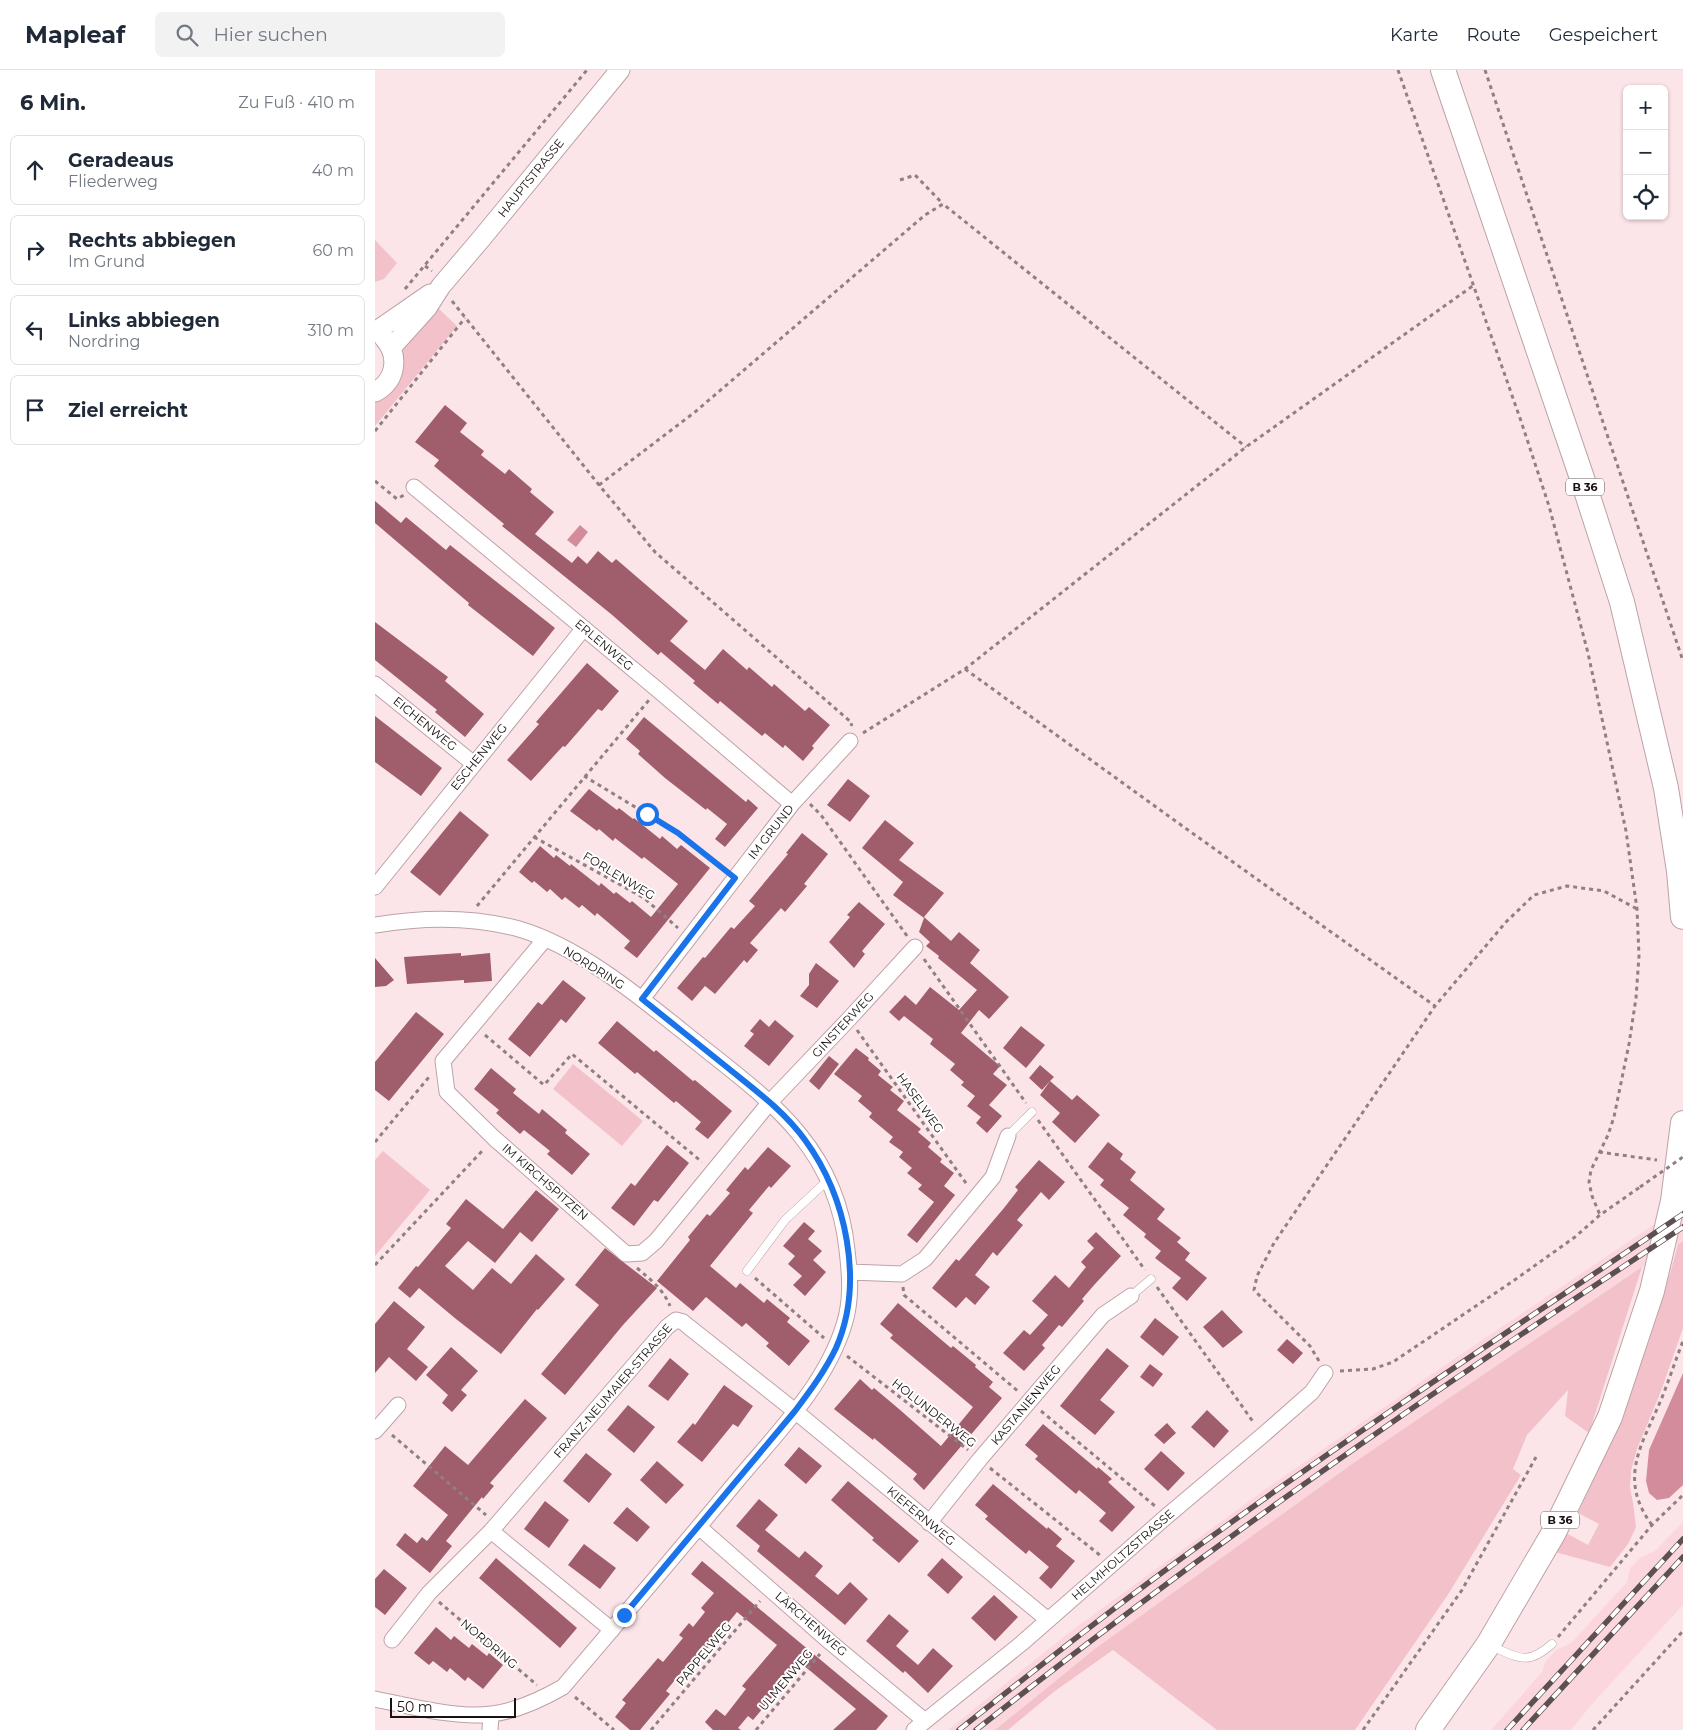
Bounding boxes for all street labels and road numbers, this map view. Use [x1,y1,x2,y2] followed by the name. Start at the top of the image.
[494,135,567,220] street label: HAUPTSTRASSE
[1566,478,1604,496] road number: B 36
[572,616,637,673] street label: ERLENWEG
[390,693,460,754] street label: EICHENWEG
[447,720,510,793] street label: ESCHENWEG
[745,801,797,862] street label: IM GRUND
[581,848,658,903] street label: FORLENWEG
[561,943,628,992] street label: NORDRING
[809,989,877,1060] street label: GINSTERWEG
[894,1070,947,1136] street label: HASELWEG
[499,1140,591,1223] street label: IM KIRCHSPITZEN
[550,1320,675,1461] street label: FRANZ-NEUMAIER-STRASSE
[988,1361,1064,1448] street label: KASTANIENWEG
[889,1375,980,1450] street label: HOLUNDERWEG
[884,1483,959,1549] street label: KIEFERNWEG
[1068,1506,1177,1603] street label: HELMHOLTZSTRASSE
[1541,1512,1579,1528] road number: B 36
[772,1588,850,1659] street label: LÄRCHENWEG
[458,1615,521,1672] street label: NORDRING
[673,1619,735,1689] street label: PAPPELWEG
[755,1646,816,1714] street label: ULMENWEG

